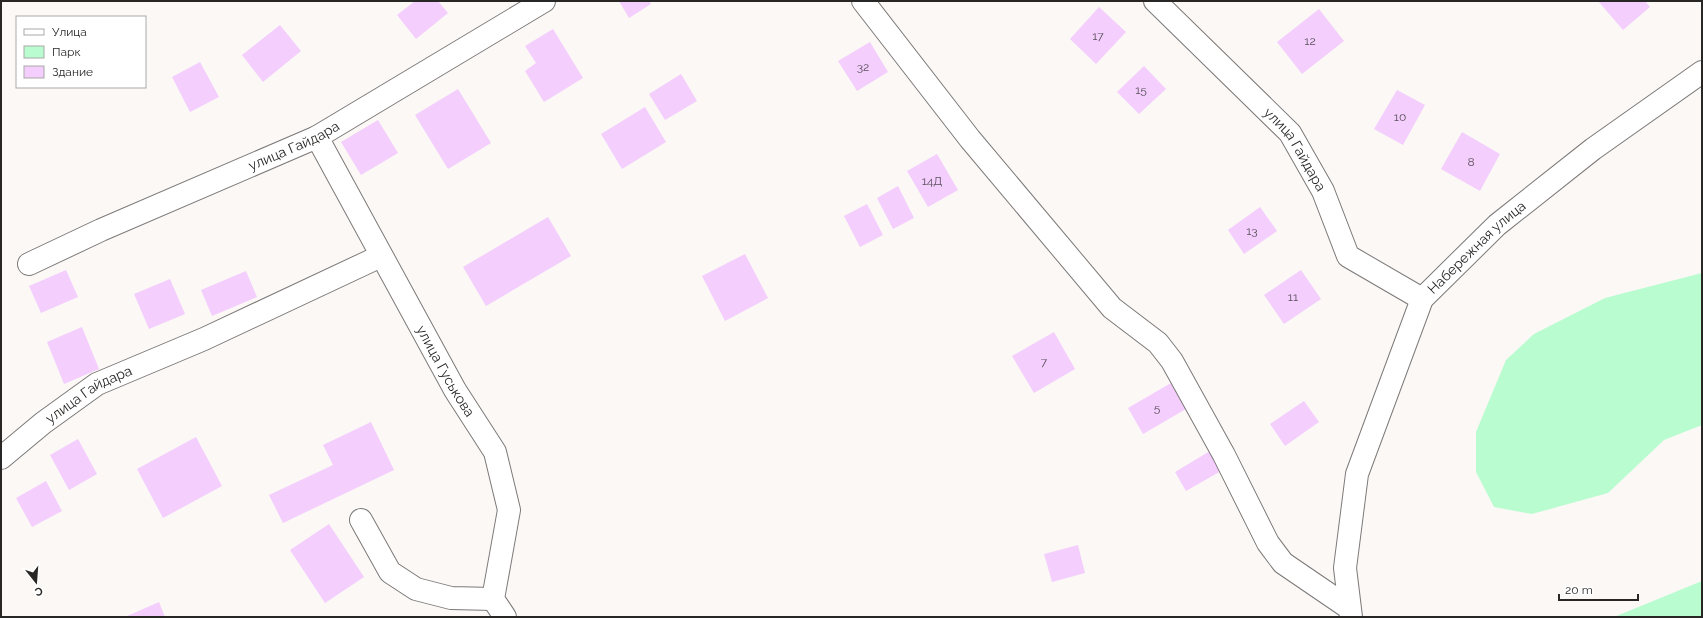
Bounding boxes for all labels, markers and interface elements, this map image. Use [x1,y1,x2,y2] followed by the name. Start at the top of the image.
[16,16,146,88] legend
[52,25,87,39] text: Улица
[1092,29,1104,43] house number: 17
[1304,34,1316,48] house number: 12
[52,45,81,59] text: Парк
[857,60,869,74] house number: 32
[52,65,93,79] text: Здание
[1135,83,1147,97] house number: 15
[1261,104,1329,194] street label: улица Гайдара
[1394,110,1406,124] house number: 10
[246,118,342,174] street label: улица Гайдара
[1467,155,1475,169] house number: 8
[922,174,942,188] house number: 14Д
[1424,198,1529,297] street label: Набережная улица
[1246,224,1258,238] house number: 13
[1288,290,1298,304] house number: 11
[413,322,478,420] street label: улица Гуськова
[1041,355,1048,369] house number: 7
[42,362,134,427] street label: улица Гайдара
[1154,401,1161,415] house number: 5
[16,562,56,602] north arrow
[1559,576,1638,602] scale bar
[1565,583,1593,597] text: 20 m
[33,584,44,599] text: С

